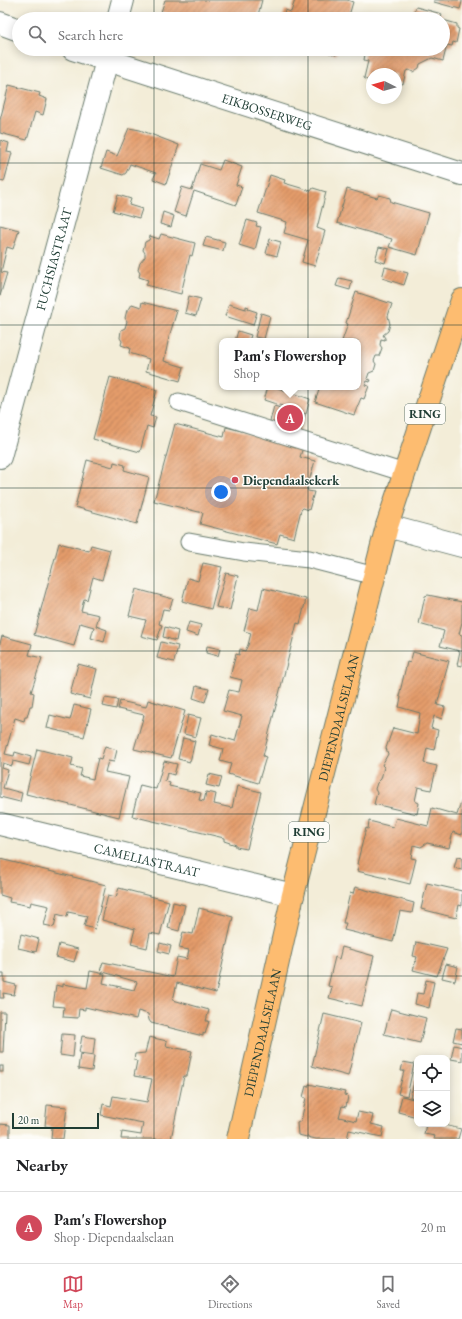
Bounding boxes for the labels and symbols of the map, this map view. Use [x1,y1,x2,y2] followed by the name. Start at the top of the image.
[366,68,402,104] north arrow
[220,89,315,134] street label: EIKBOSSERWEG
[31,206,75,312] street label: FUCHSIASTRAAT
[277,403,303,433] pin: A
[405,404,445,424] road number: RING
[243,472,340,489] place label: Diependaalsekerk
[230,475,240,485] marker: Diependaalsekerk
[211,482,231,502] your location
[314,652,363,783] street label: DIEPENDAALSELAAN
[289,822,329,842] road number: RING
[92,839,202,881] street label: CAMELIASTRAAT
[239,966,285,1098] street label: DIEPENDAALSELAAN
[12,1111,99,1130] scale bar

